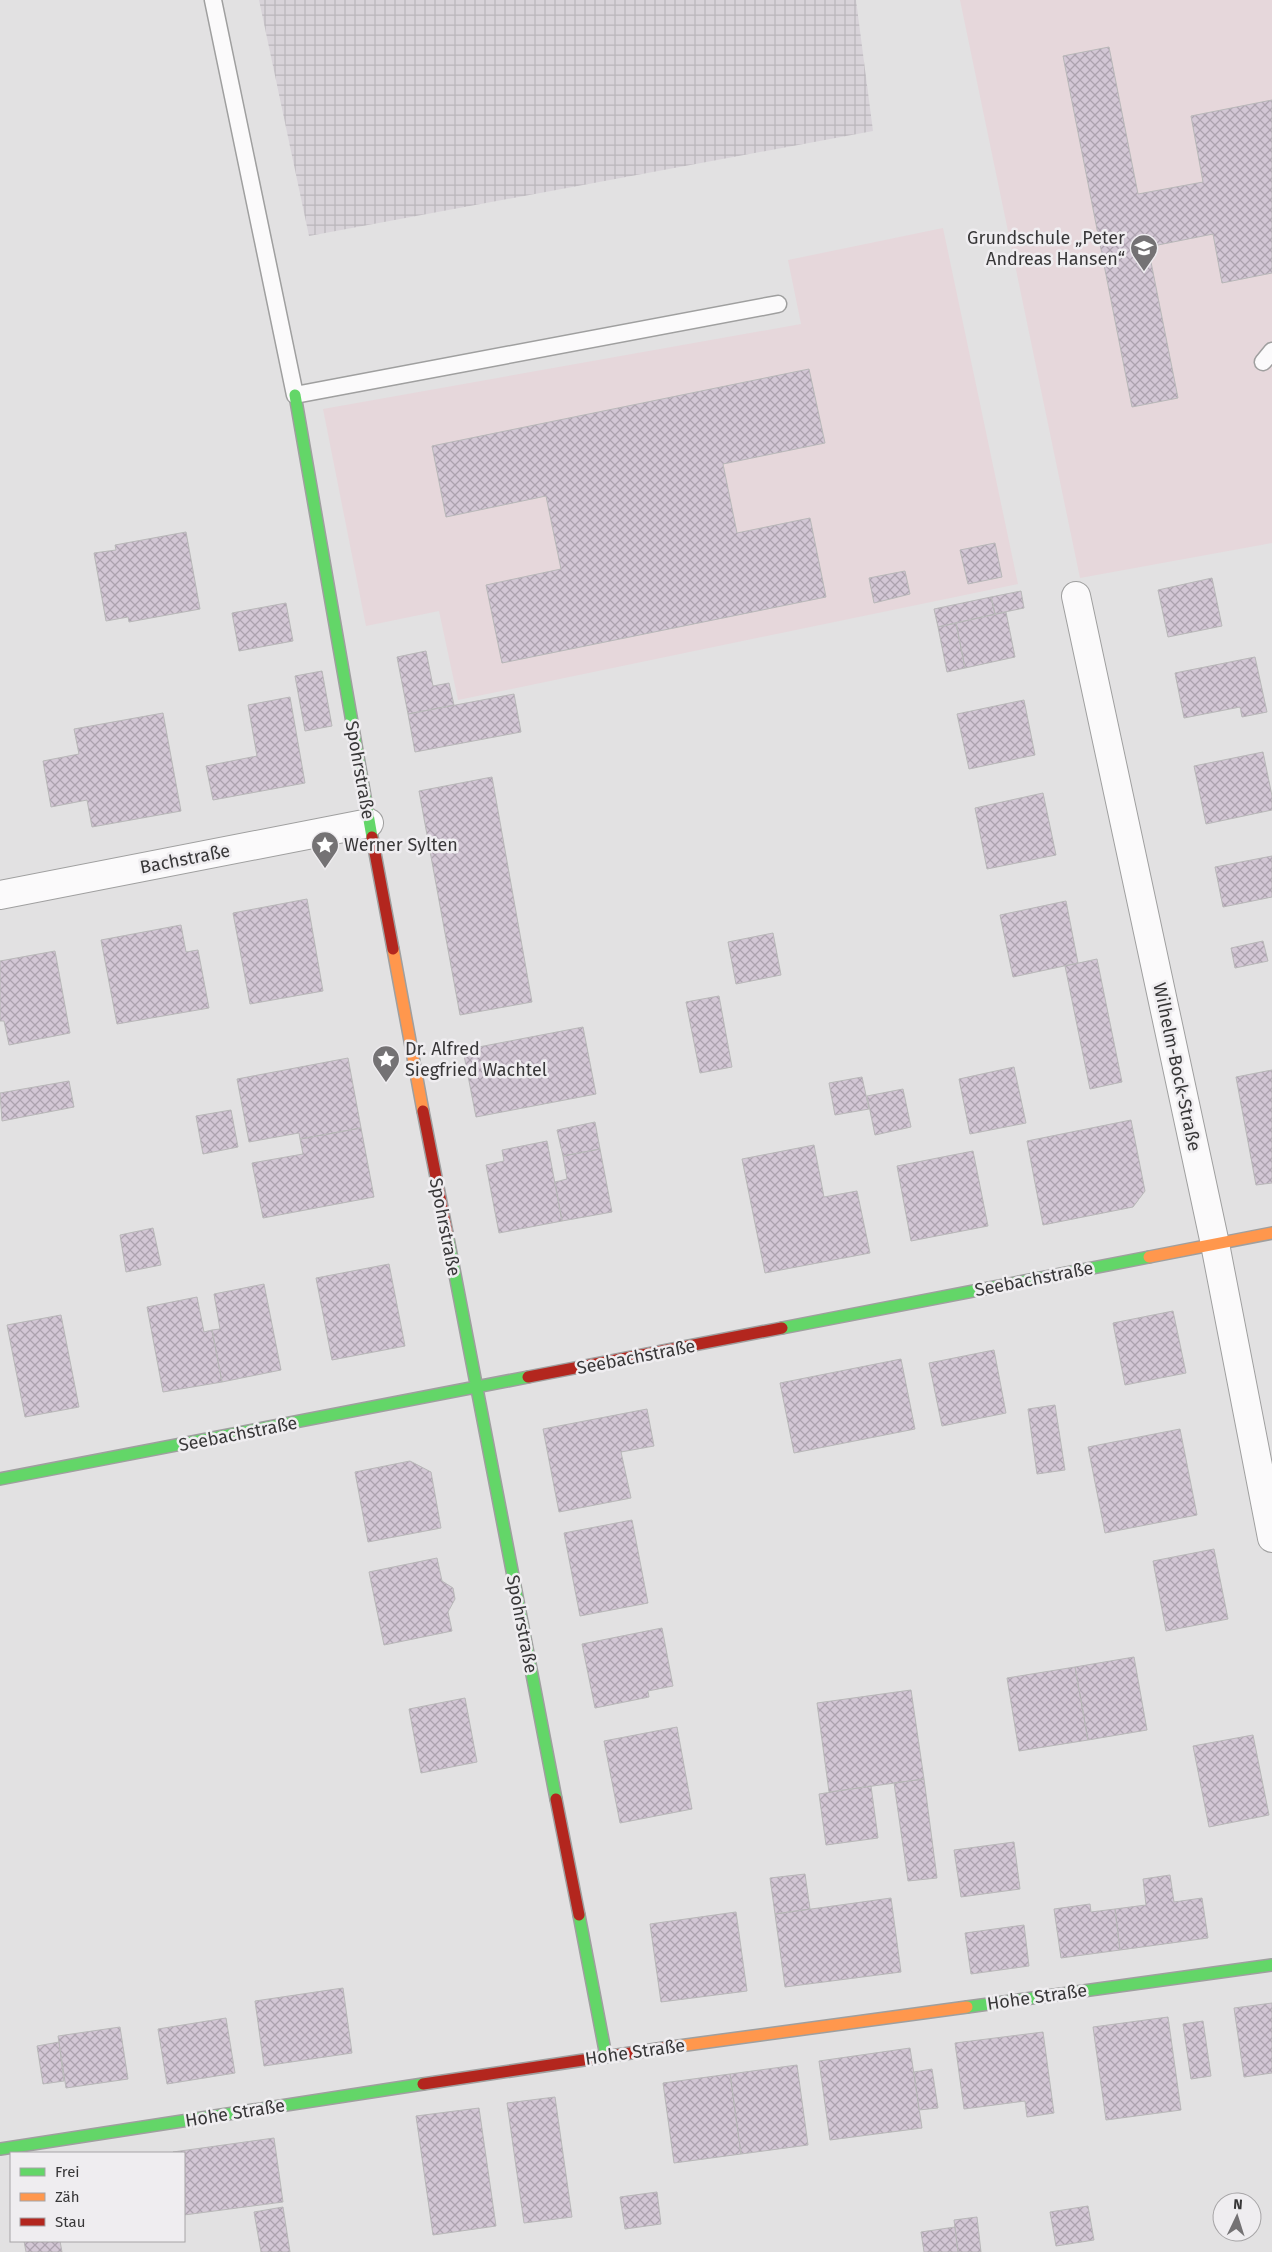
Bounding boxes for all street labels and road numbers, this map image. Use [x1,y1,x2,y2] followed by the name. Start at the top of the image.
[341,719,379,821] street label: Spohrstraße
[138,839,232,879] street label: Bachstraße
[1148,981,1206,1153] street label: Wilhelm-Bock-Straße
[425,1176,465,1278] street label: Spohrstraße
[973,1257,1095,1301] street label: Seebachstraße
[575,1335,697,1379] street label: Seebachstraße
[177,1412,299,1456] street label: Seebachstraße
[502,1573,542,1675] street label: Spohrstraße
[986,1979,1088,2015] street label: Hohe Straße
[584,2034,686,2070] street label: Hohe Straße
[184,2094,286,2132] street label: Hohe Straße

